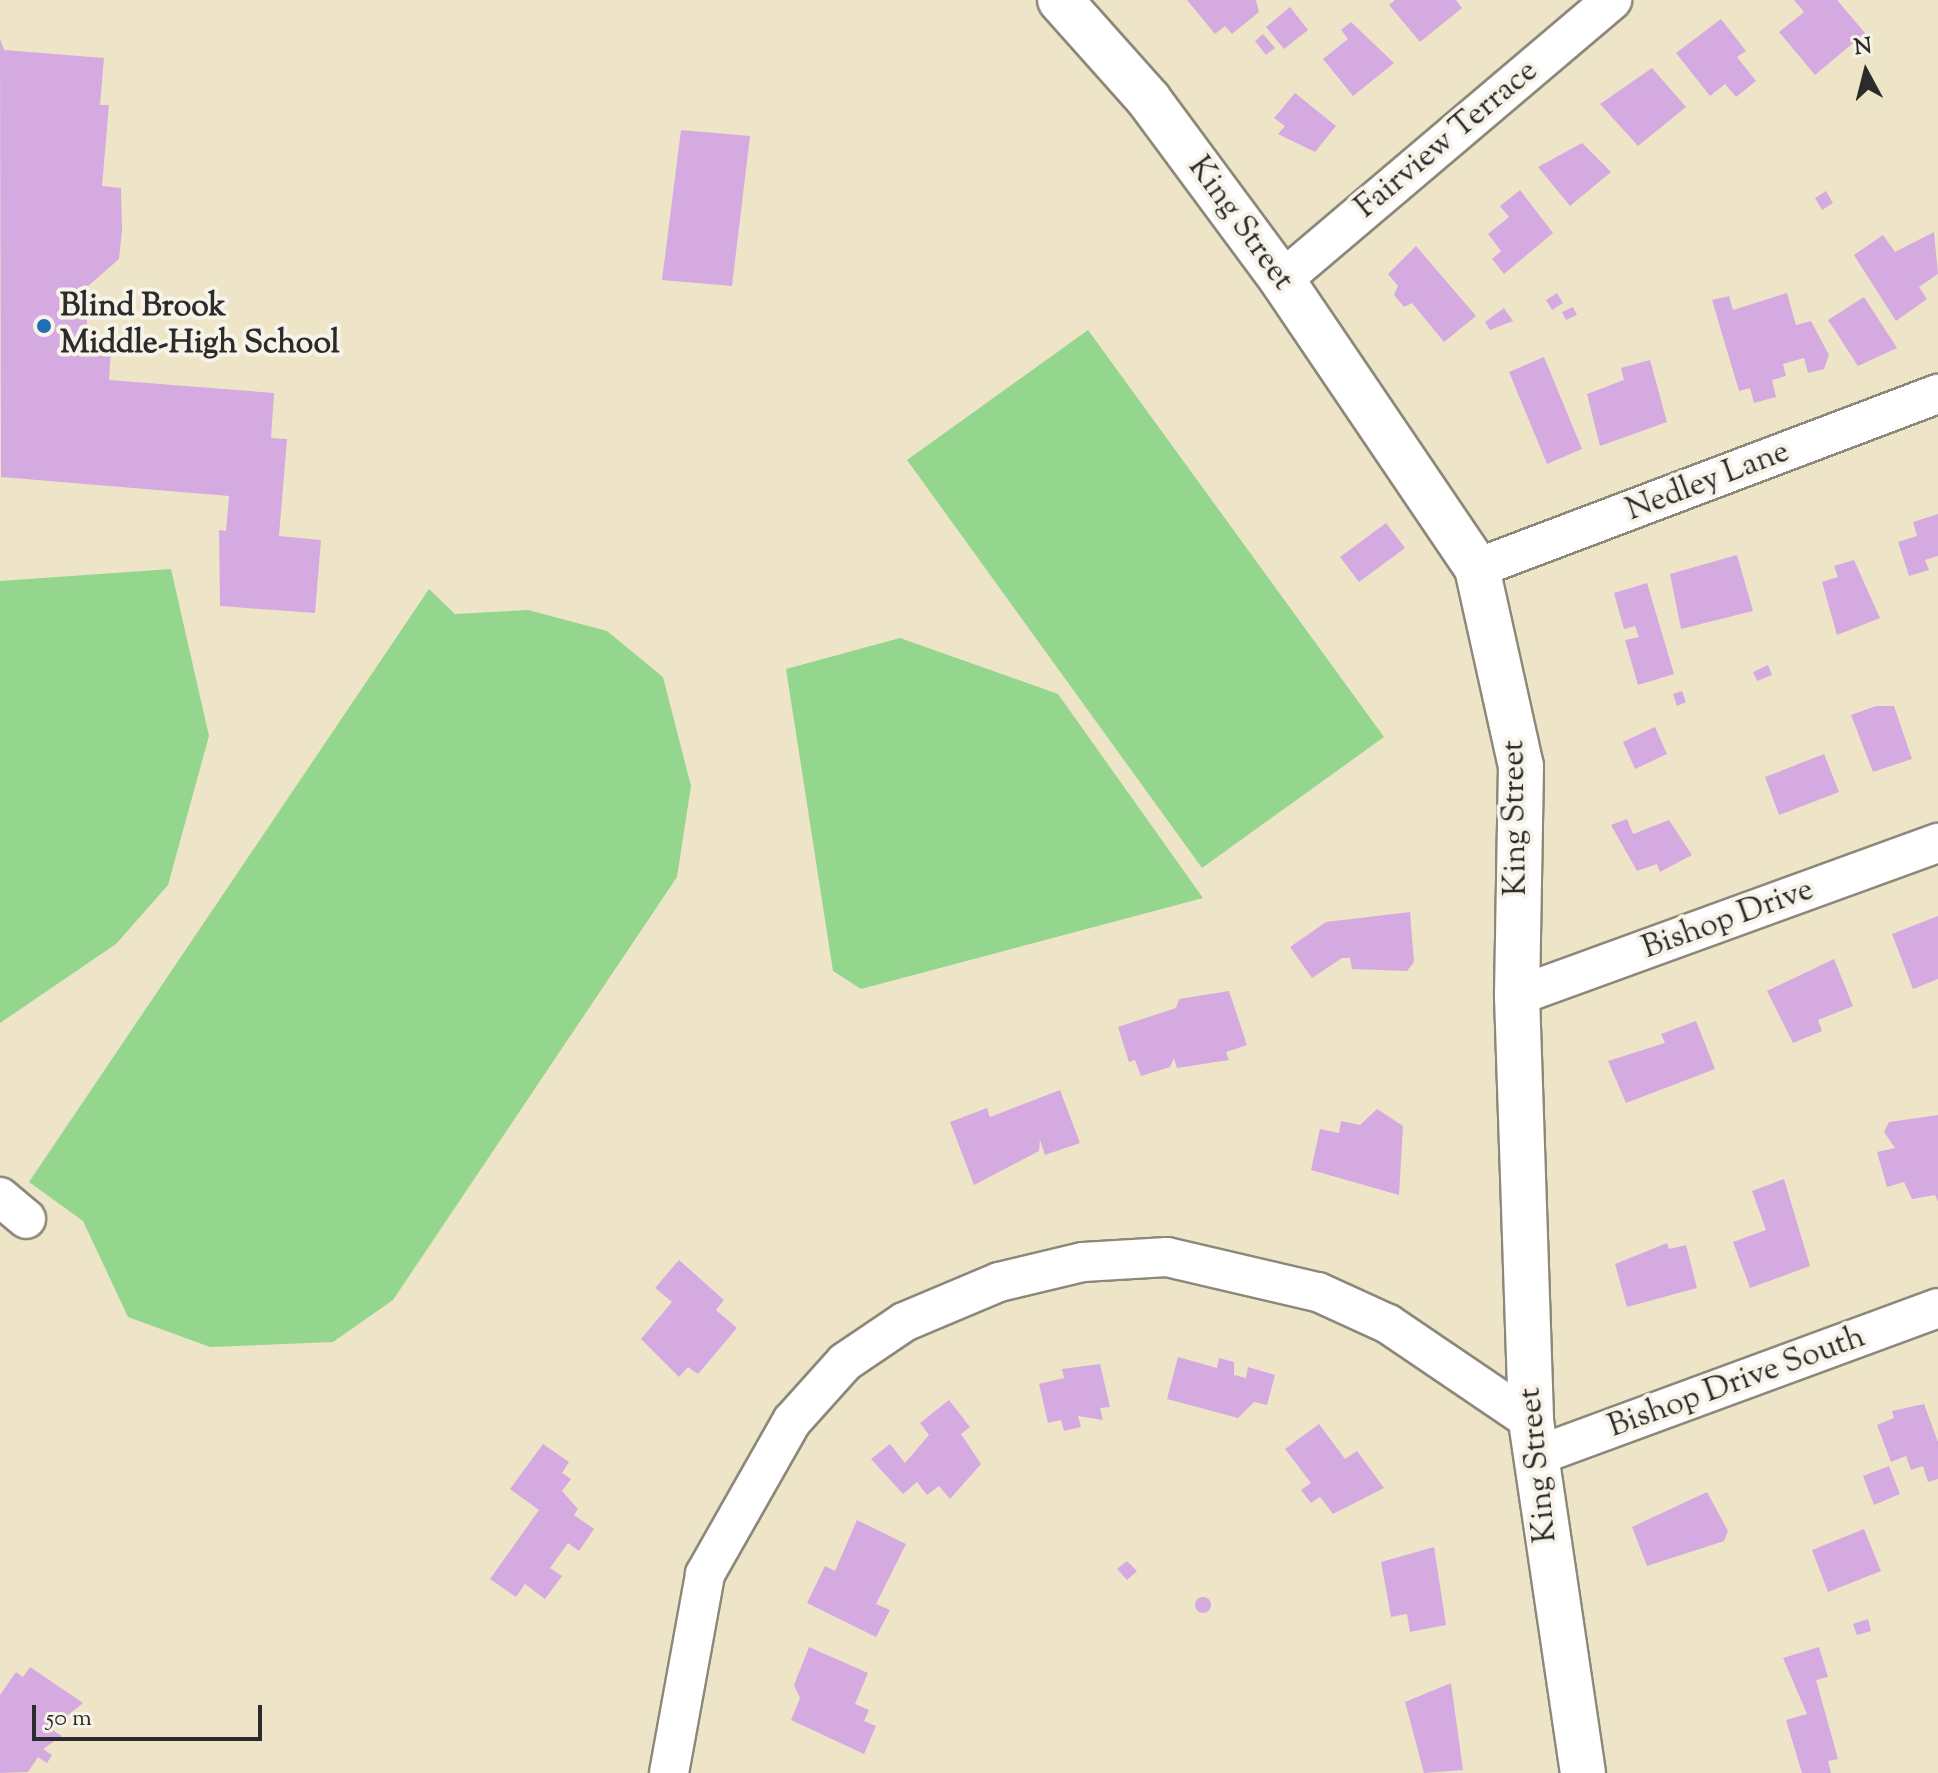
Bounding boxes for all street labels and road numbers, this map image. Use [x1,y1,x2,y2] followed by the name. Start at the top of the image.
[1348,53,1546,227] street label: Fairview Terrace
[1179,150,1301,298] street label: King Street
[1621,433,1795,531] street label: Nedley Lane
[1495,740,1537,896] street label: King Street
[1637,871,1819,969] street label: Bishop Drive
[1603,1319,1871,1447] street label: Bishop Drive South
[1512,1385,1566,1545] street label: King Street

